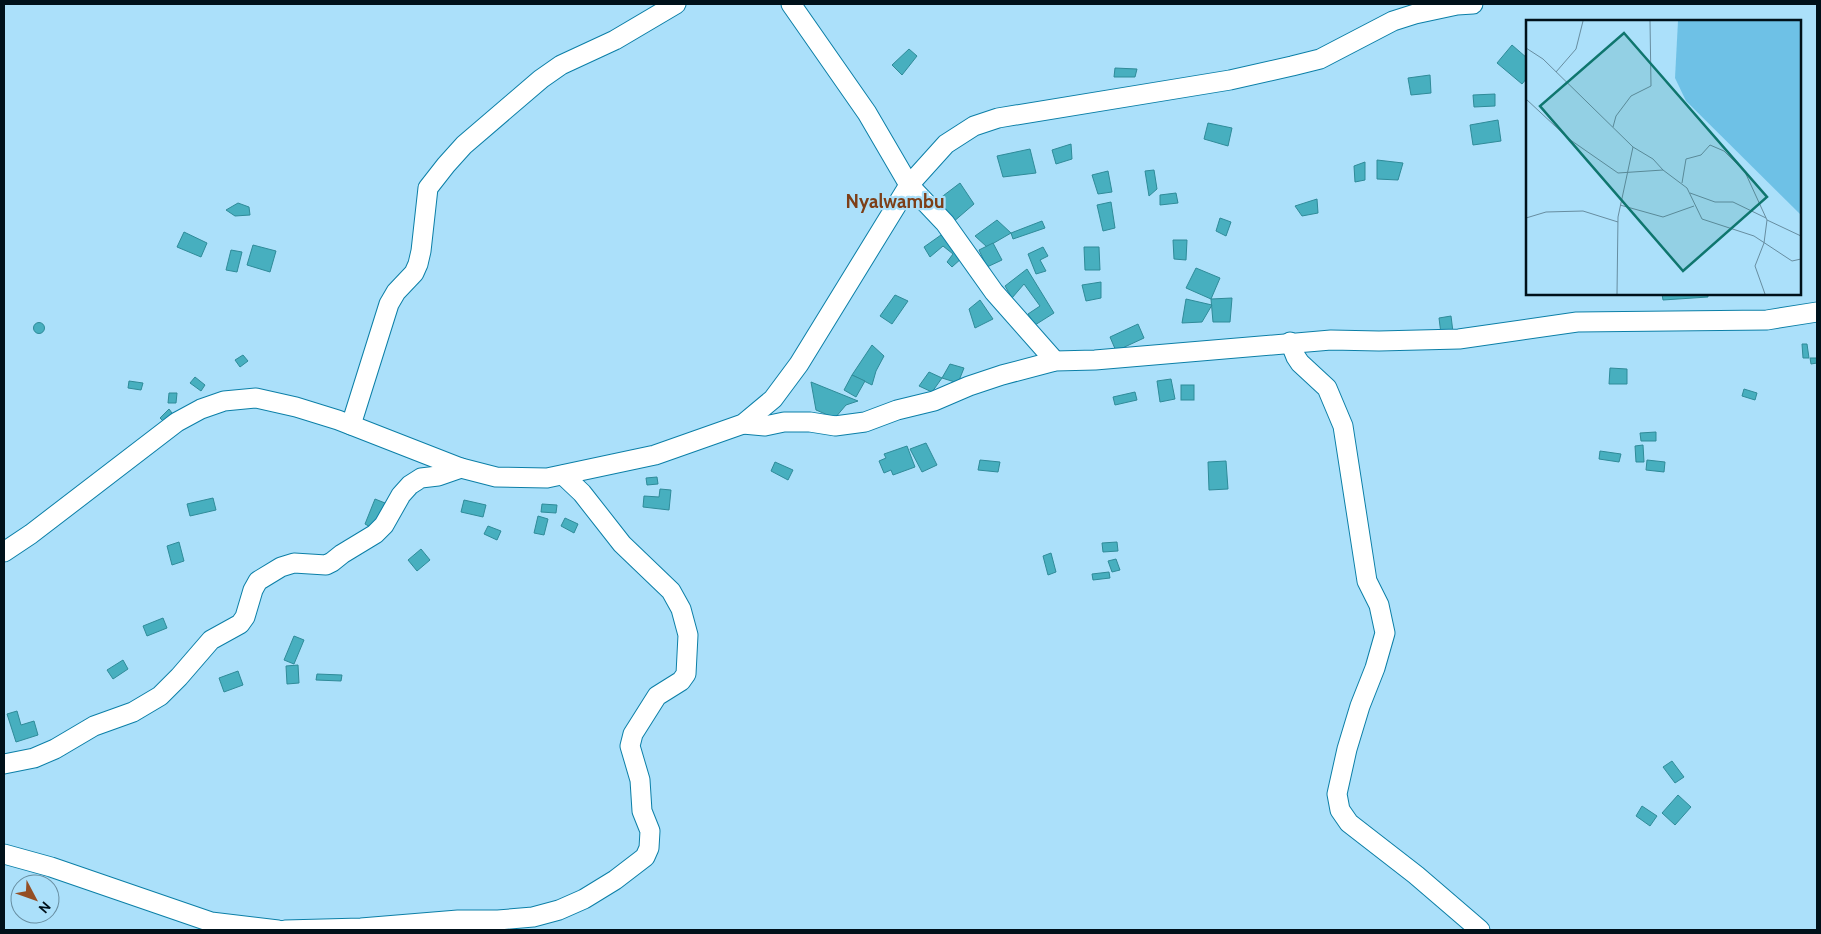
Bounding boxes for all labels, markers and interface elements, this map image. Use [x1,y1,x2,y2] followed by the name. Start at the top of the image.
[1526,20,1801,295] inset map
[846,190,944,213] district label: Nyalwambu
[10,874,60,924] north arrow
[35,898,55,917] text: N

